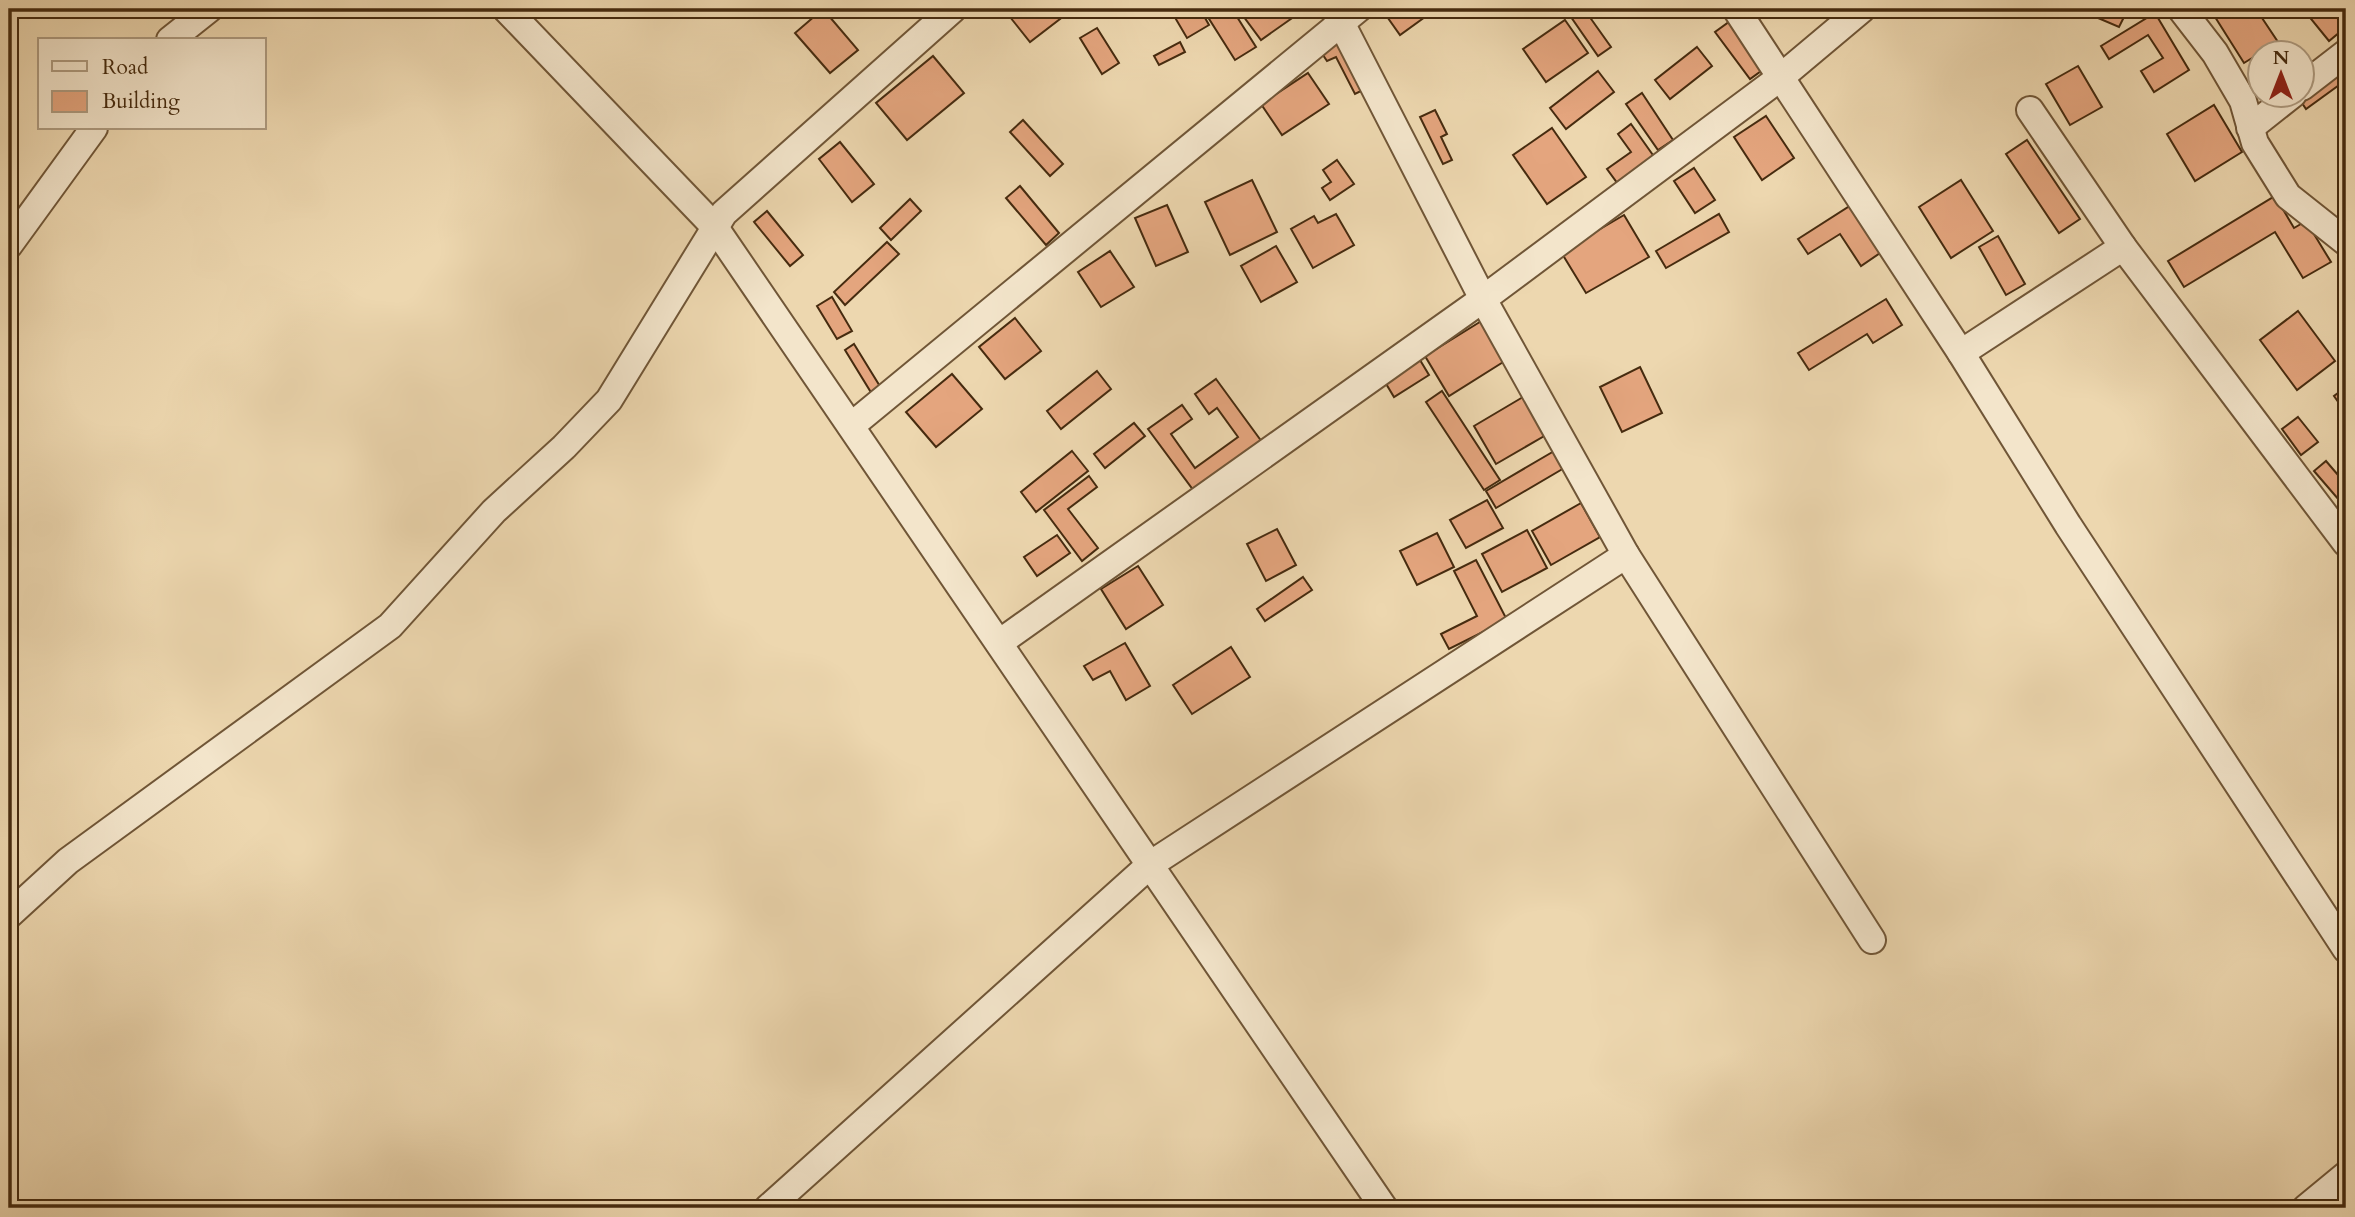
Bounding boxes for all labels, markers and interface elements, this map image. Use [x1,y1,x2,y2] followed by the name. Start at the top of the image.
[38,38,266,130] legend
[2246,38,2316,108] north arrow
[2273,45,2290,71] text: N
[102,53,148,82] text: Road
[102,87,180,116] text: Building

